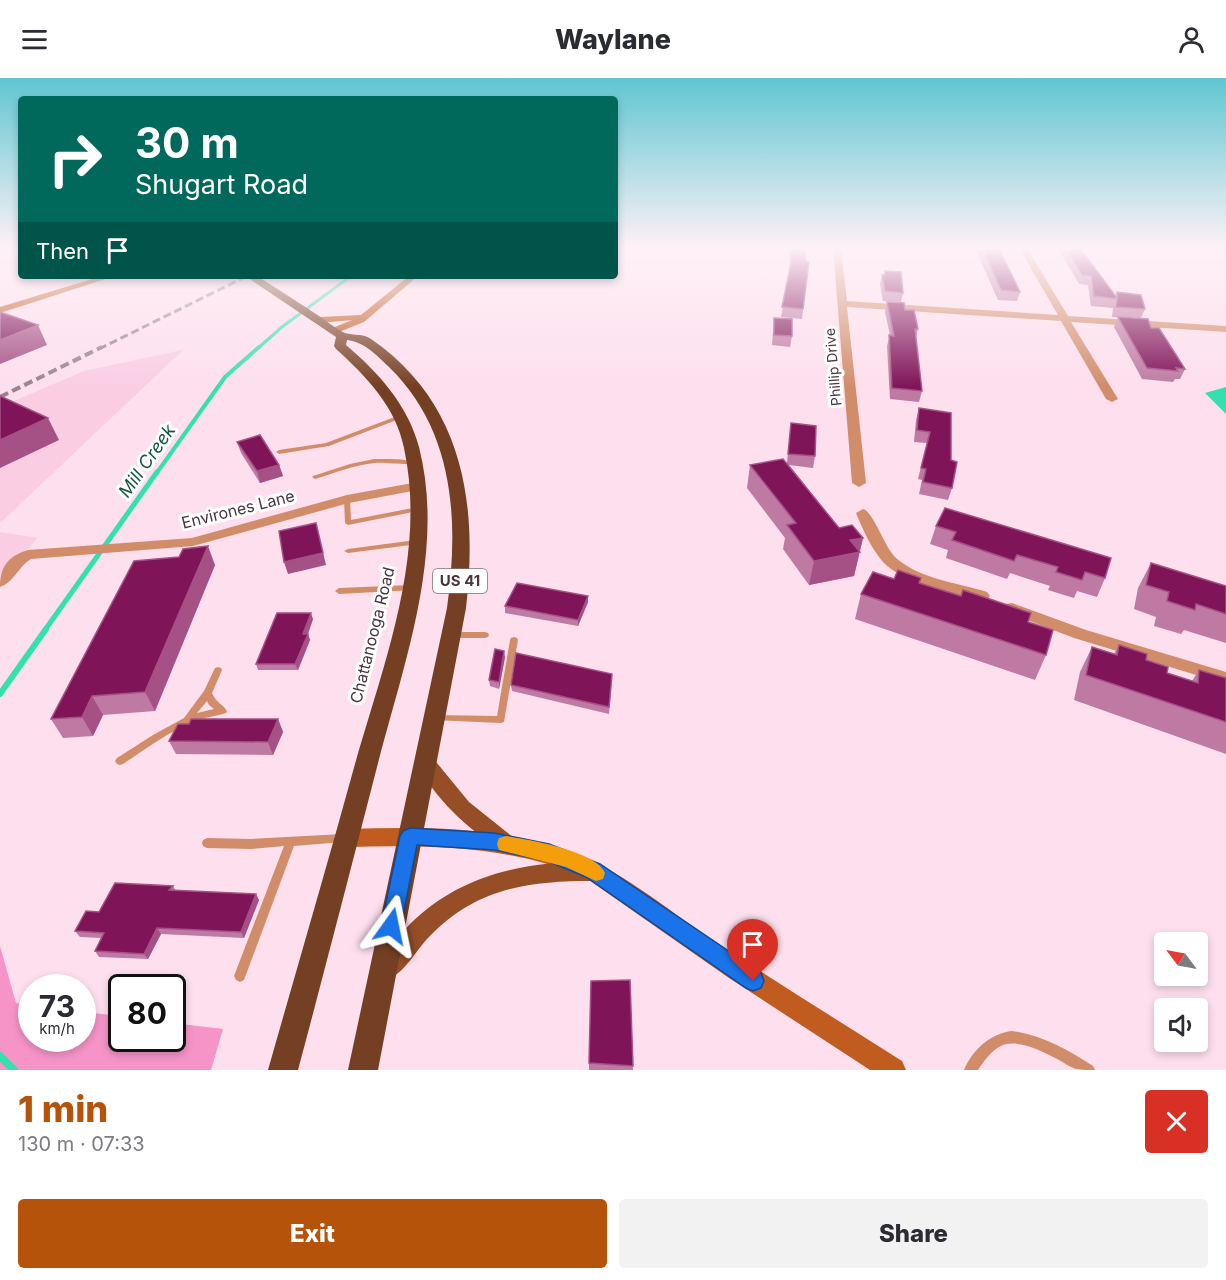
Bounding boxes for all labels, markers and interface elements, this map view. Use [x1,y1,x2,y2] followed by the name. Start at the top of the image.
[18,23,51,56] icon: menu
[555,23,671,56] text: Waylane
[1175,23,1208,56] icon: person
[135,117,239,168] text: 30 m
[36,120,114,198] icon: right
[135,168,308,201] text: Shugart Road
[101,234,134,267] icon: arrive
[36,238,89,264] text: Then
[821,327,844,407] street label: Phillip Drive
[114,419,180,501] water label: Mill Creek
[180,485,296,533] street label: Environes Lane
[345,565,399,705] street label: Chattanooga Road
[433,569,487,593] road number: US 41
[359,894,423,958] position arrow
[727,919,778,981] pin
[736,928,769,961] icon: arrive
[1154,932,1208,986] north arrow
[1154,932,1208,1052] map controls
[108,974,186,1052] speed limit sign: 80
[39,988,75,1024] text: 73
[1154,998,1208,1052] button: sound
[39,1019,75,1038] text: km/h
[18,1087,108,1131] text: 1 min
[1145,1090,1208,1153] button: close
[18,1132,145,1156] text: 130 m · 07:33
[18,1199,607,1268] button: Exit
[619,1199,1208,1268] button: Share

